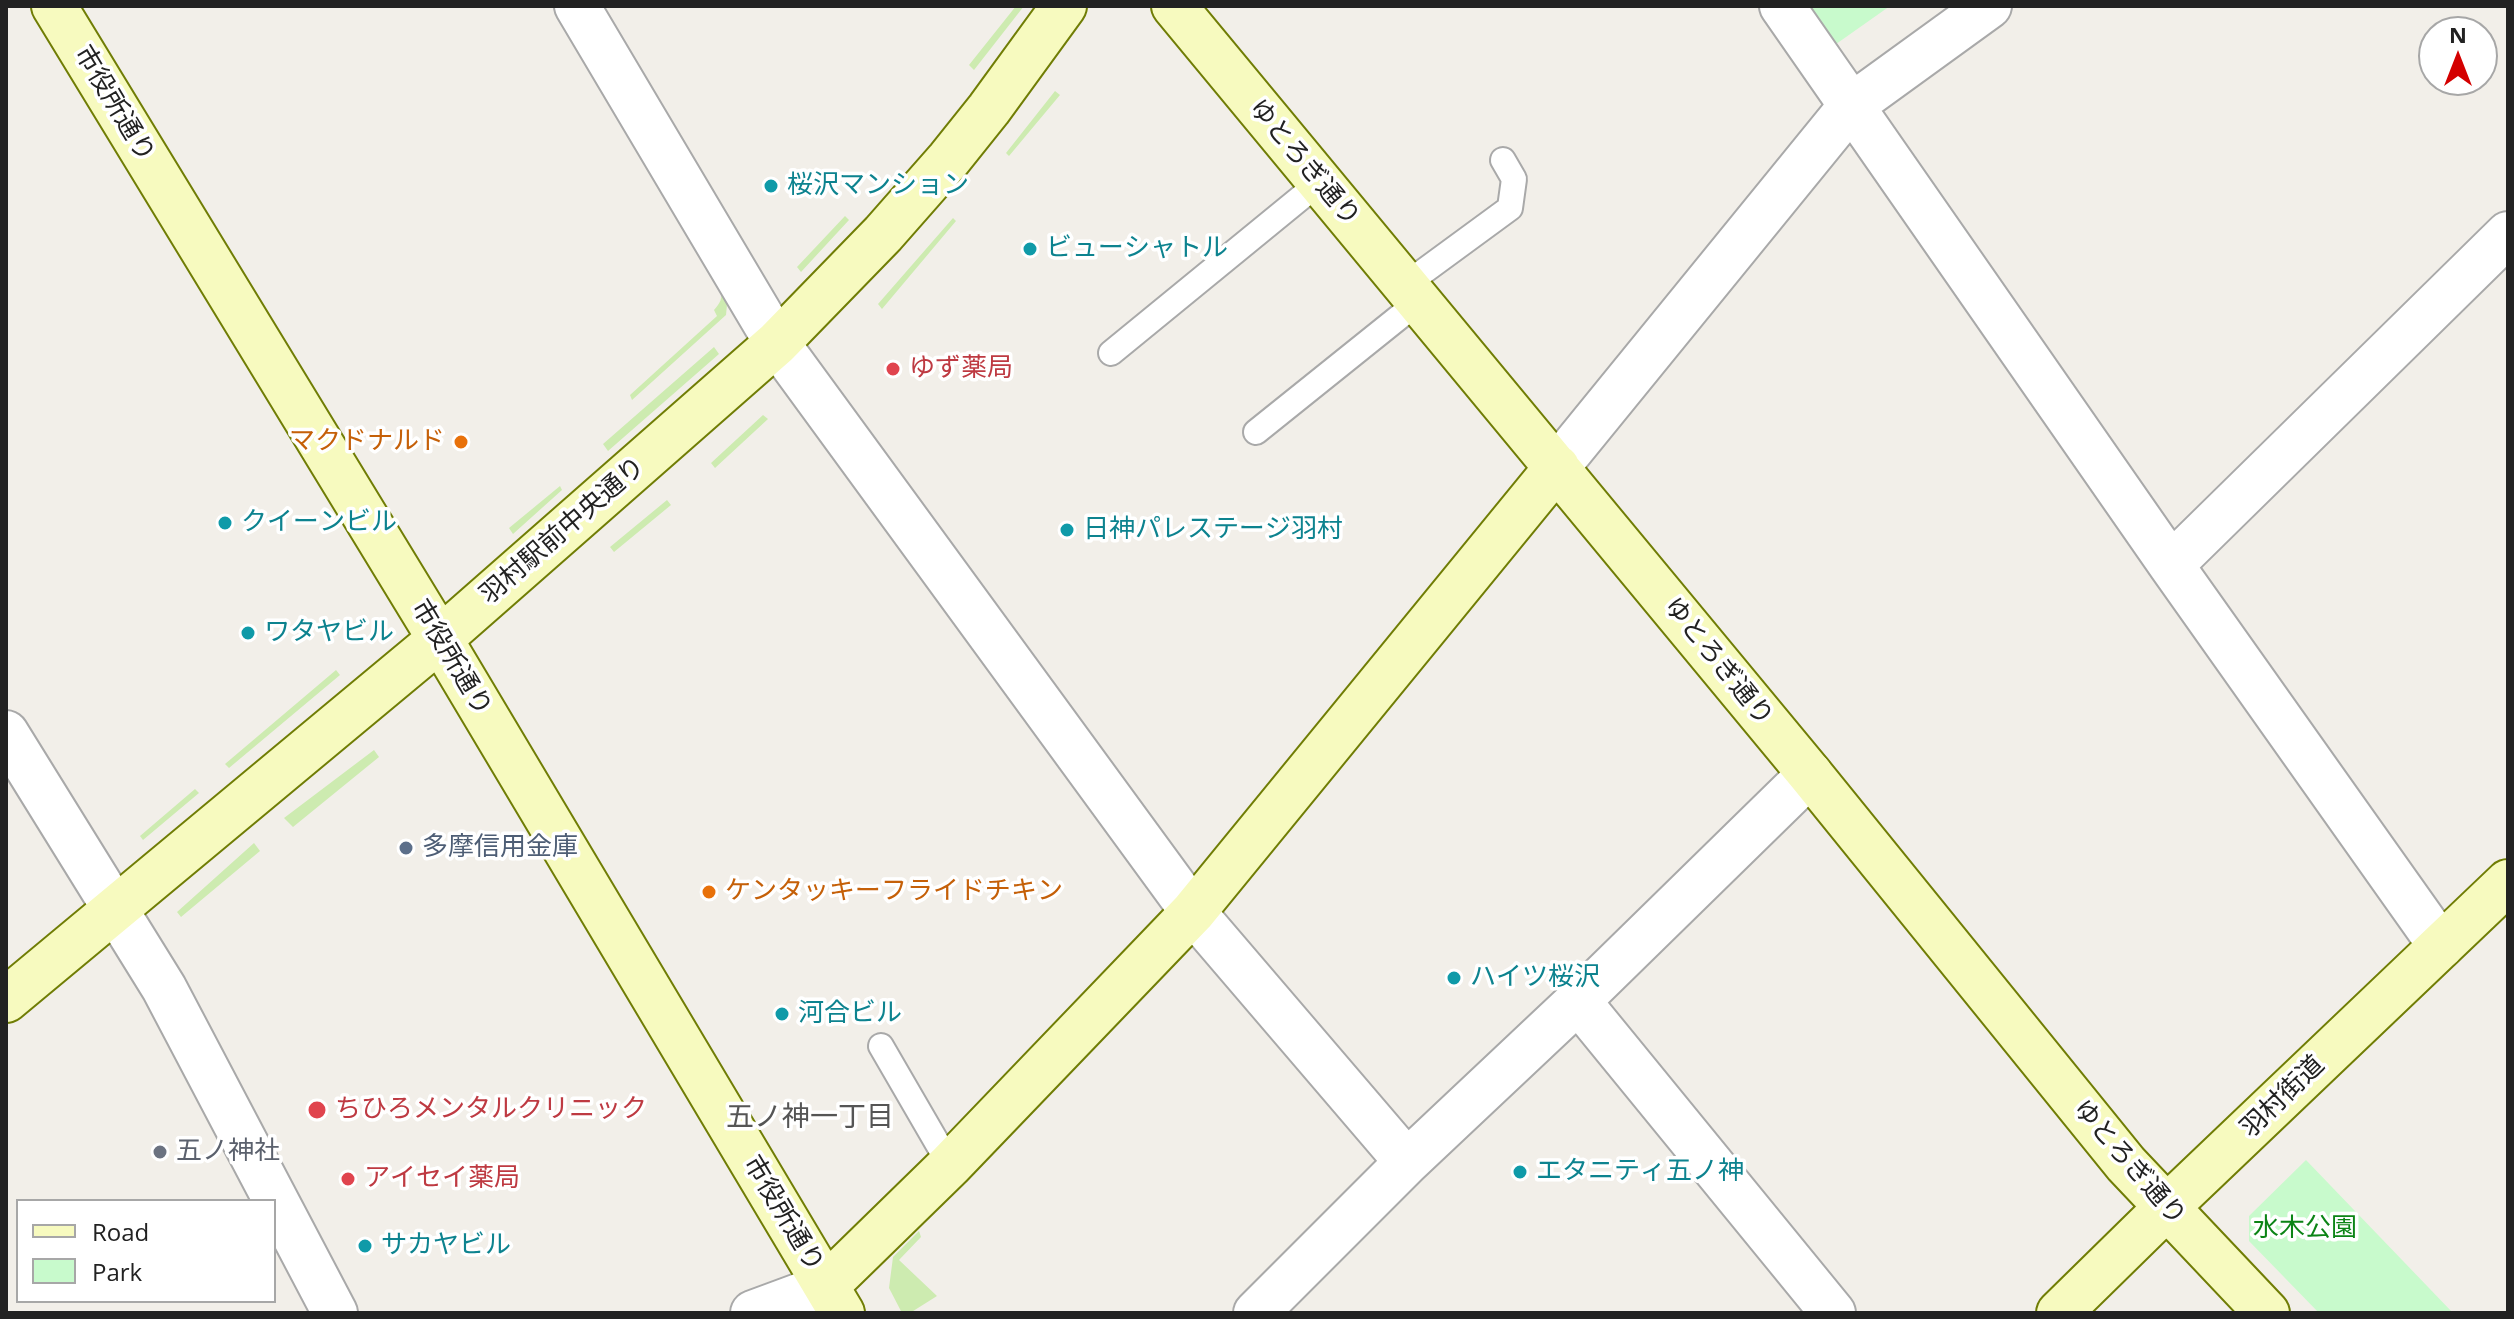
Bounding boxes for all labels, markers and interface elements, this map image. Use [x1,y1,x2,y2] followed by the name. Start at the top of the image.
[2418,16,2498,96] north arrow
[2449,19,2467,49] text: N
[67,40,161,168] street label: 市役所通り
[1242,93,1366,233] street label: ゆとろぎ通り
[787,170,969,202] place label: 桜沢マンション
[762,177,780,195] marker: 桜沢マンション
[1046,233,1228,265] place label: ビューシャトル
[1021,240,1039,258] marker: ビューシャトル
[909,353,1013,385] place label: ゆず薬局
[884,360,902,378] marker: ゆず薬局
[289,426,445,458] place label: マクドナルド
[452,433,470,451] marker: マクドナルド
[474,451,652,611] street label: 羽村駅前中央通り
[241,507,397,539] place label: クイーンビル
[216,514,234,532] marker: クイーンビル
[1083,514,1343,546] place label: 日神パレステージ羽村
[1058,521,1076,539] marker: 日神パレステージ羽村
[1657,592,1779,732] street label: ゆとろぎ通り
[404,594,498,722] street label: 市役所通り
[264,617,394,649] place label: ワタヤビル
[239,624,257,642] marker: ワタヤビル
[422,832,578,864] place label: 多摩信用金庫
[397,839,415,857] marker: 多摩信用金庫
[725,876,1063,908] place label: ケンタッキーフライドチキン
[700,883,718,901] marker: ケンタッキーフライドチキン
[1470,962,1600,994] place label: ハイツ桜沢
[1445,969,1463,987] marker: ハイツ桜沢
[798,998,902,1030] place label: 河合ビル
[773,1005,791,1023] marker: 河合ビル
[2235,1050,2331,1144] street label: 羽村街道
[335,1094,647,1126] place label: ちひろメンタルクリニック
[2066,1094,2192,1232] street label: ゆとろぎ通り
[306,1099,328,1121] marker: ちひろメンタルクリニック
[726,1101,894,1135] district label: 五ノ神一丁目
[176,1136,280,1168] place label: 五ノ神社
[151,1143,169,1161] marker: 五ノ神社
[736,1150,830,1278] street label: 市役所通り
[1536,1156,1744,1188] place label: エタニティ五ノ神
[364,1163,520,1195] place label: アイセイ薬局
[1511,1163,1529,1181] marker: エタニティ五ノ神
[339,1170,357,1188] marker: アイセイ薬局
[16,1199,276,1303] legend
[2253,1213,2357,1245] park label: 水木公園
[92,1215,149,1248] text: Road
[381,1230,511,1262] place label: サカヤビル
[356,1237,374,1255] marker: サカヤビル
[92,1255,142,1288] text: Park

